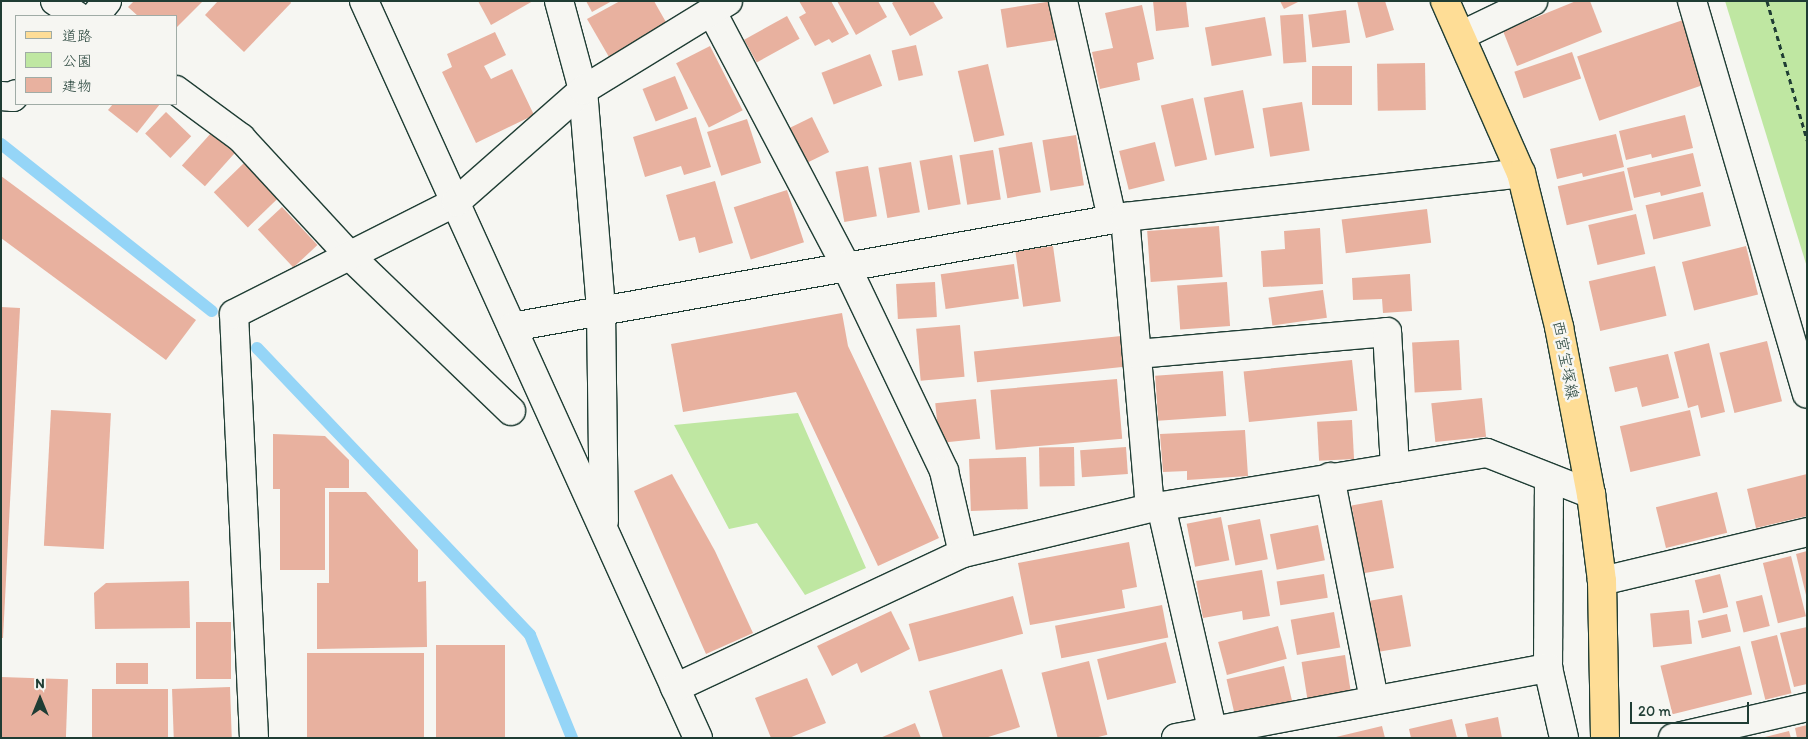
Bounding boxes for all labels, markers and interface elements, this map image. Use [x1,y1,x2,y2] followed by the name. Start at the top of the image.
[15,15,178,105] legend
[62,27,92,45] text: 道路
[62,52,92,70] text: 公園
[62,77,92,95] text: 建物
[1548,319,1582,401] street label: 西宮宝塚線
[15,674,65,724] north arrow
[35,675,45,692] text: N
[1633,692,1752,724] scale bar
[1638,702,1671,720] text: 20 m

